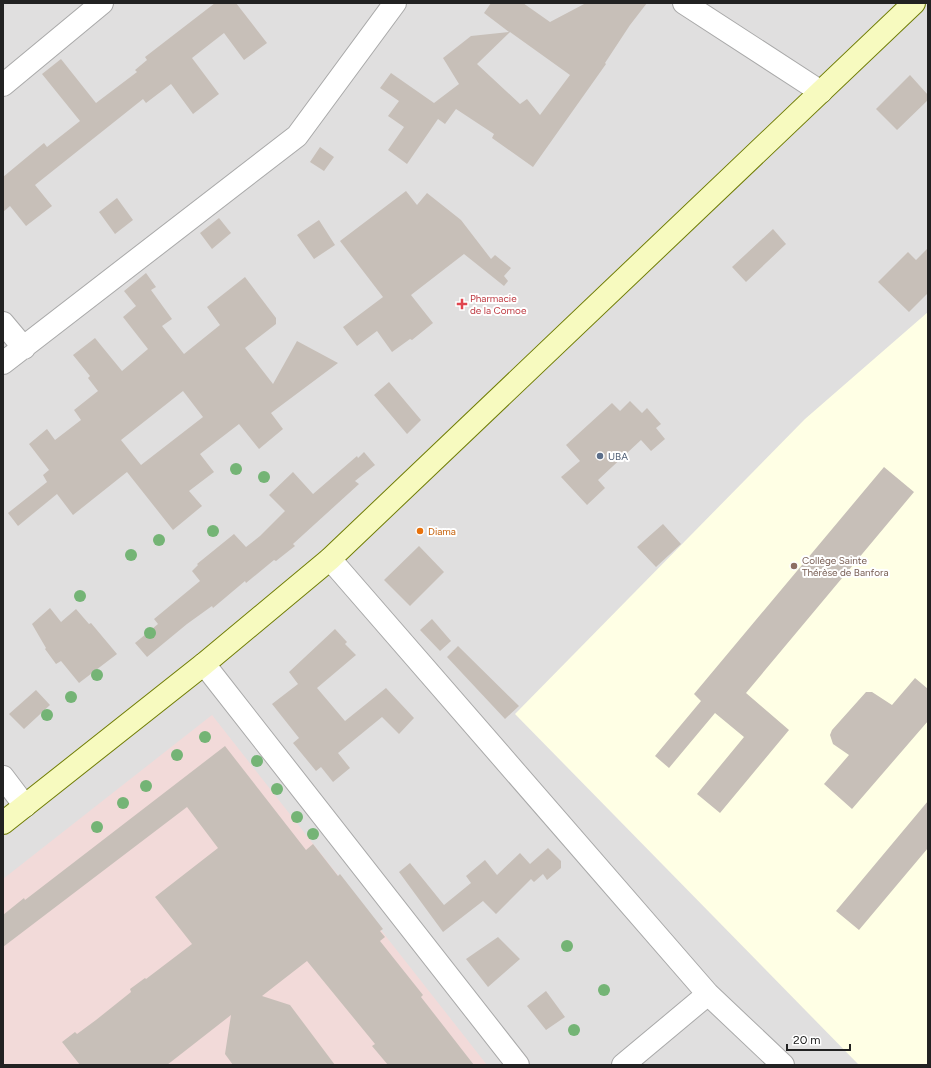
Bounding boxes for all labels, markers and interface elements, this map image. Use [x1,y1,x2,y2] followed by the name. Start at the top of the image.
[470,292,527,317] place label: Pharmacie de la Comoe
[457,299,467,309] marker: Pharmacie de la Comoe
[608,450,628,463] place label: UBA
[595,451,605,461] marker: UBA
[428,525,456,538] place label: Diama
[415,526,425,536] marker: Diama
[802,554,889,579] place label: Collège Sainte Thérèse de Banfora
[789,561,799,571] marker: Collège Sainte Thérèse de Banfora
[787,1026,850,1052] scale bar
[793,1033,821,1047] text: 20 m

